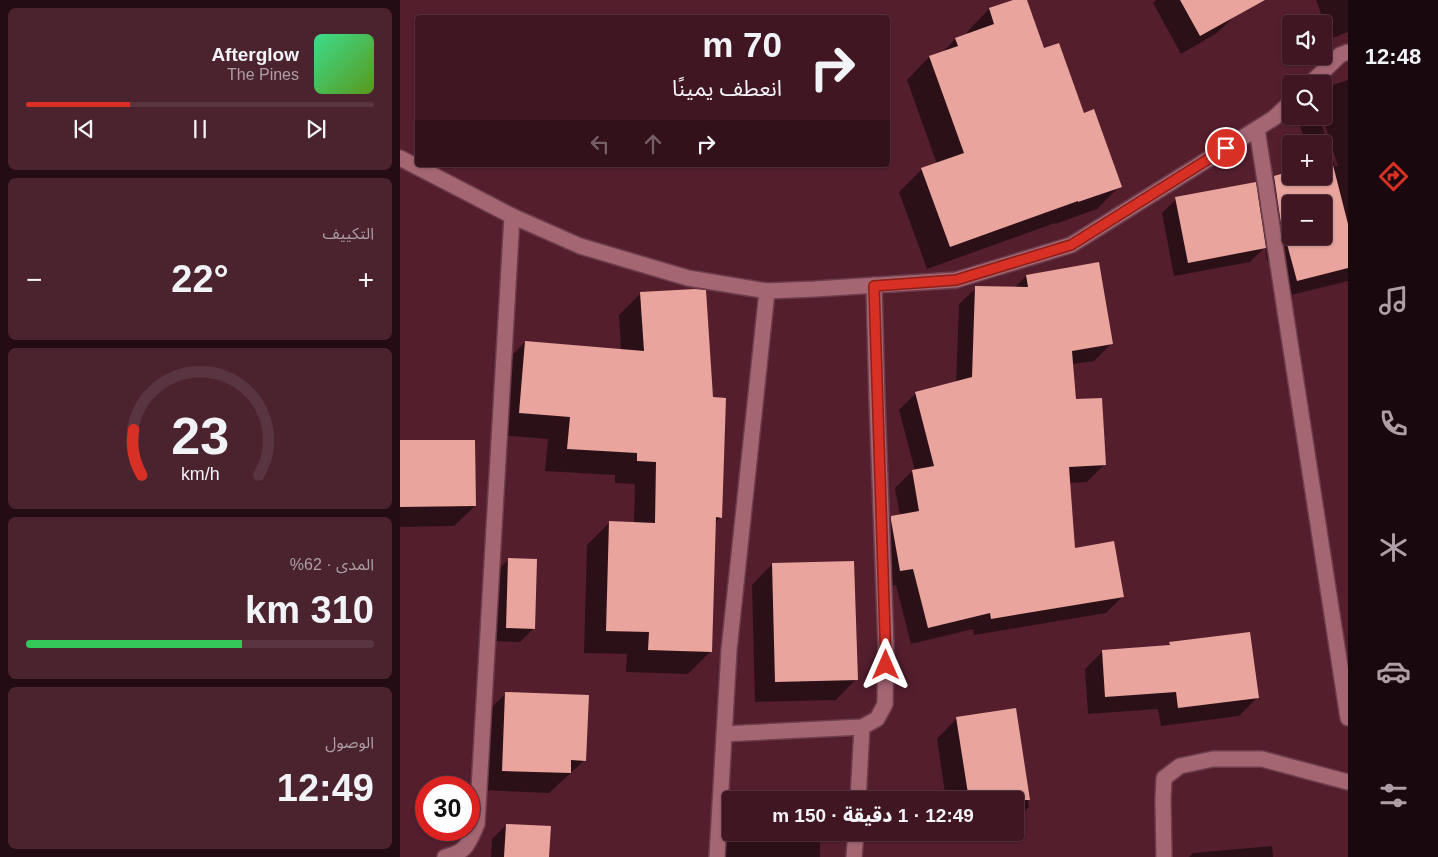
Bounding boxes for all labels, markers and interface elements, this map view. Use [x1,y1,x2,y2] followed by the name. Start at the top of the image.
[1282,15,1332,245] map controls
[1282,15,1332,65] button: sound
[702,25,782,64] text: 70 m
[800,35,865,100] icon: right
[211,44,299,65] text: Afterglow
[1365,44,1421,69] text: 12:48
[227,66,299,83] text: The Pines
[1282,75,1332,125] button: search
[672,76,782,101] text: انعطف يمينًا
[70,115,98,143] icon: previous
[186,115,214,143] icon: pause
[302,115,330,143] icon: next
[1205,127,1247,169] pin
[586,130,614,158] icon: left
[639,130,667,158] icon: ahead
[692,130,720,158] icon: right
[1212,134,1240,162] icon: arrive
[1282,135,1332,185] button: +
[1376,159,1411,194] icon: directions
[1282,195,1332,245] button: −
[322,225,374,242] text: التكييف
[171,258,229,300] text: 22°
[26,264,42,295] text: −
[358,264,374,295] text: +
[1376,283,1411,318] icon: music
[1376,406,1411,441] icon: phone
[171,407,229,465] text: 23
[181,464,219,484] text: km/h
[1376,530,1411,565] icon: climate
[290,556,374,573] text: المدى · 62%
[245,589,374,631] text: 310 km
[859,638,911,690] position arrow
[1376,654,1411,689] icon: car
[325,734,374,751] text: الوصول
[277,767,374,809] text: 12:49
[415,776,480,841] speed limit sign: 30
[1376,778,1411,813] icon: filters
[772,805,974,826] text: 12:49 · 1 دقيقة · 150 m

